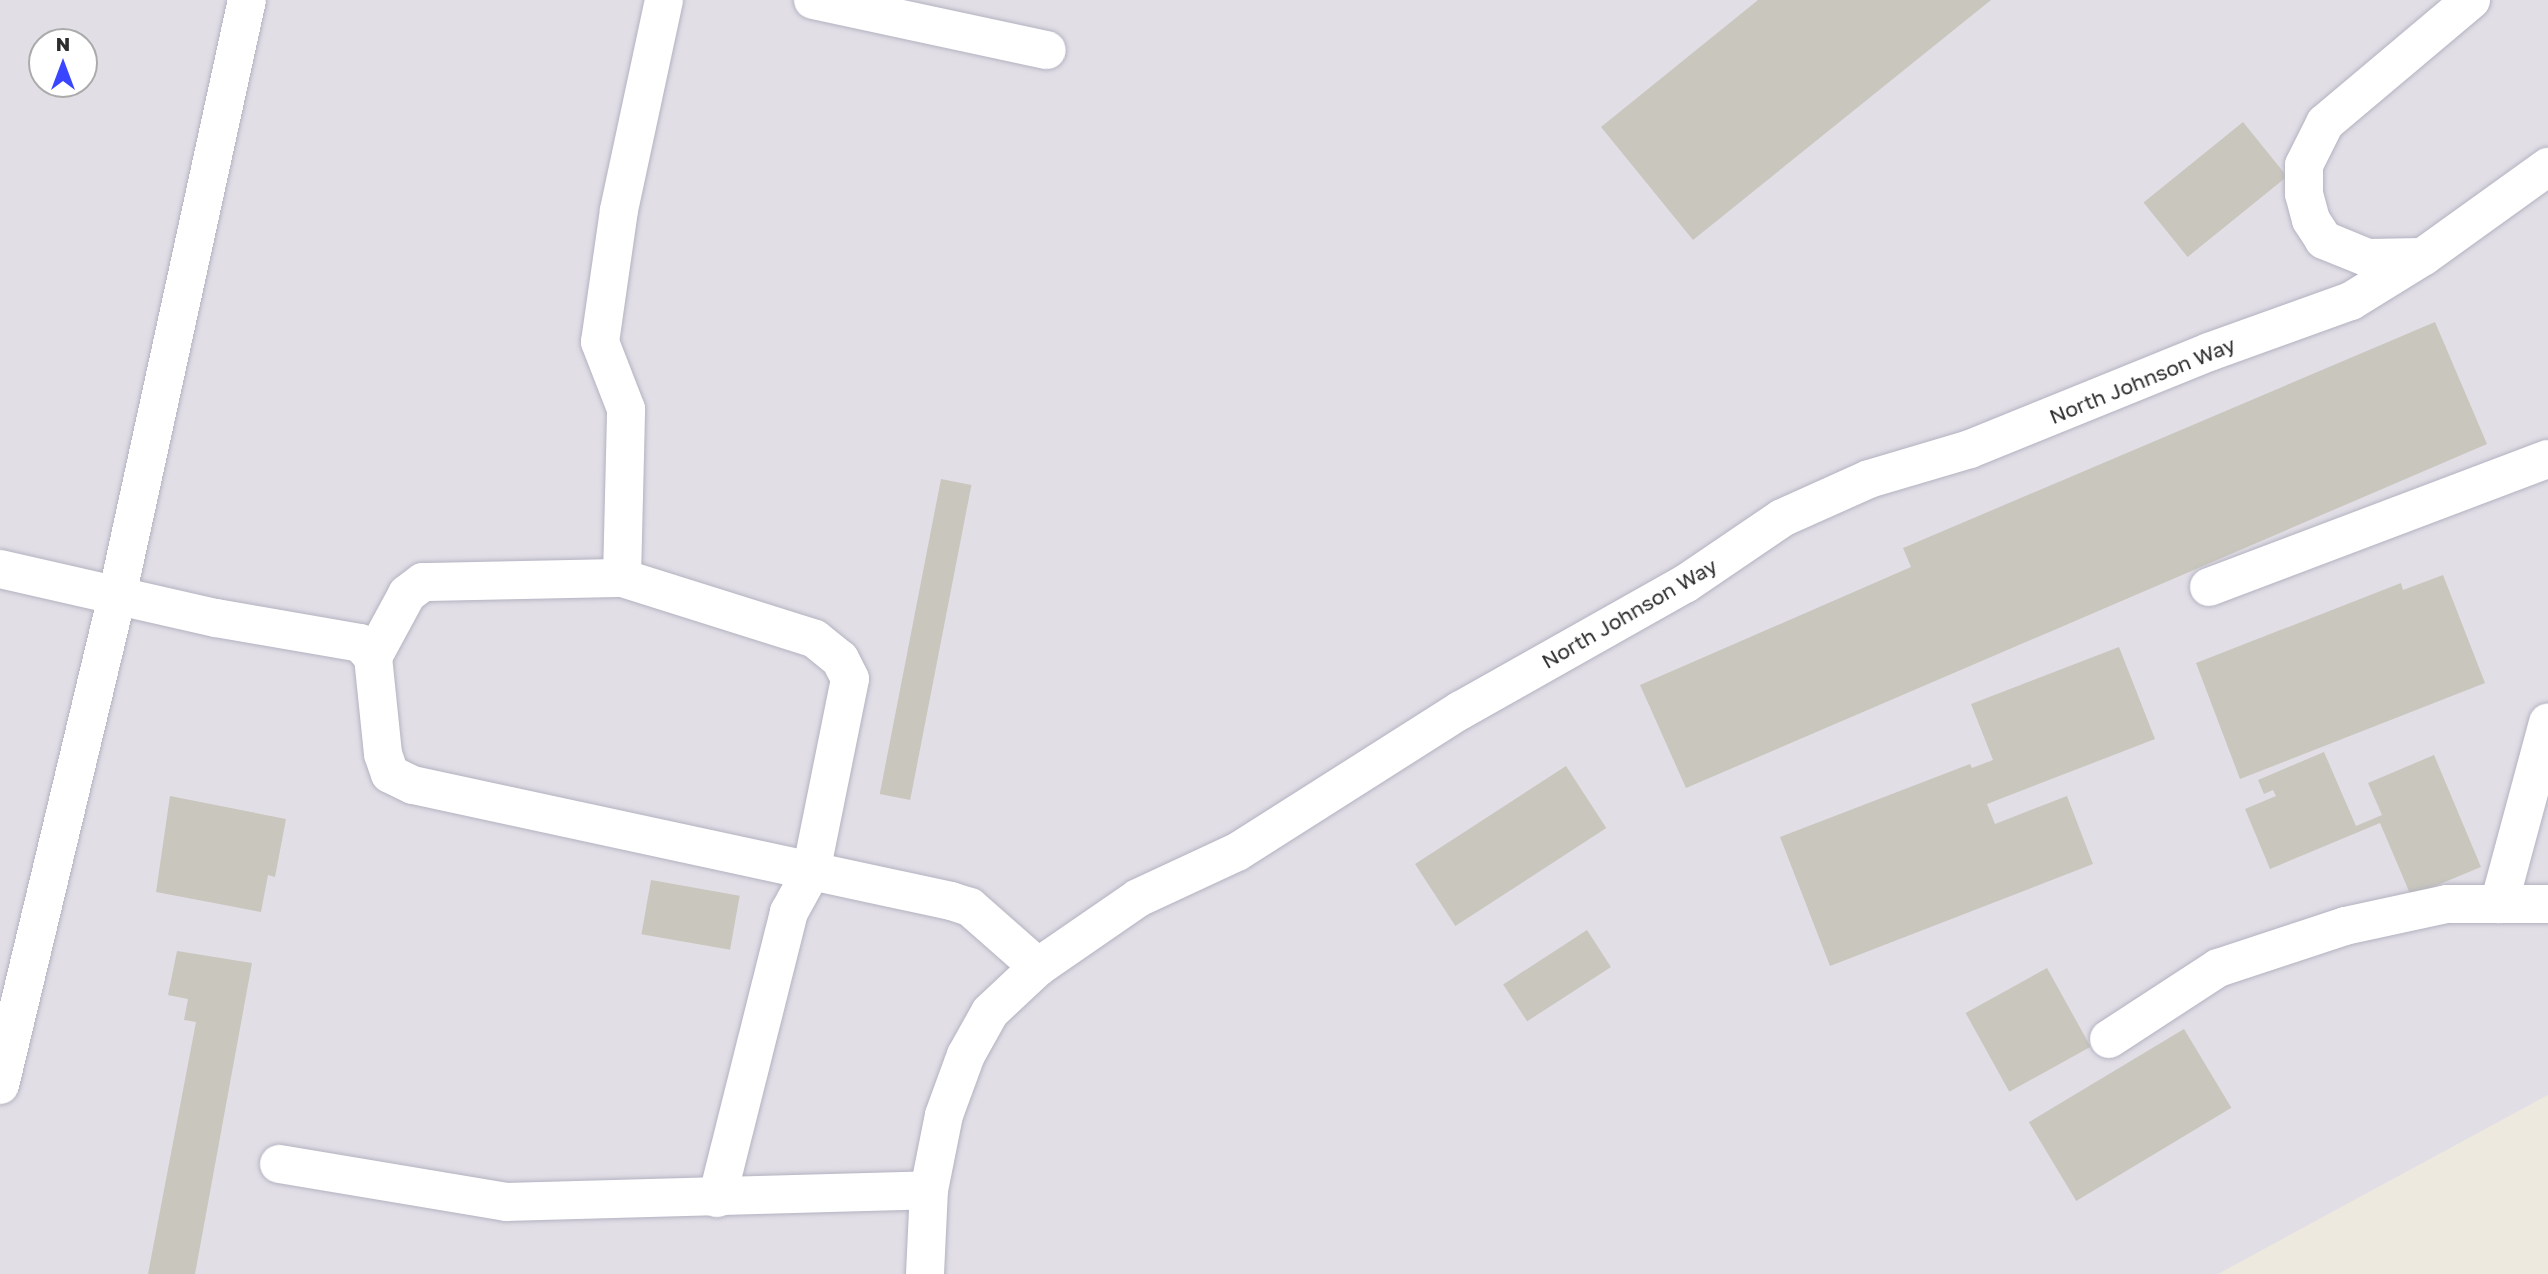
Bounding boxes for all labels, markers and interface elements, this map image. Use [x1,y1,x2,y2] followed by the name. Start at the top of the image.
[28,28,98,98] north arrow
[56,32,70,55] text: N
[2045,331,2239,429] street label: North Johnson Way
[1537,553,1721,673] street label: North Johnson Way

